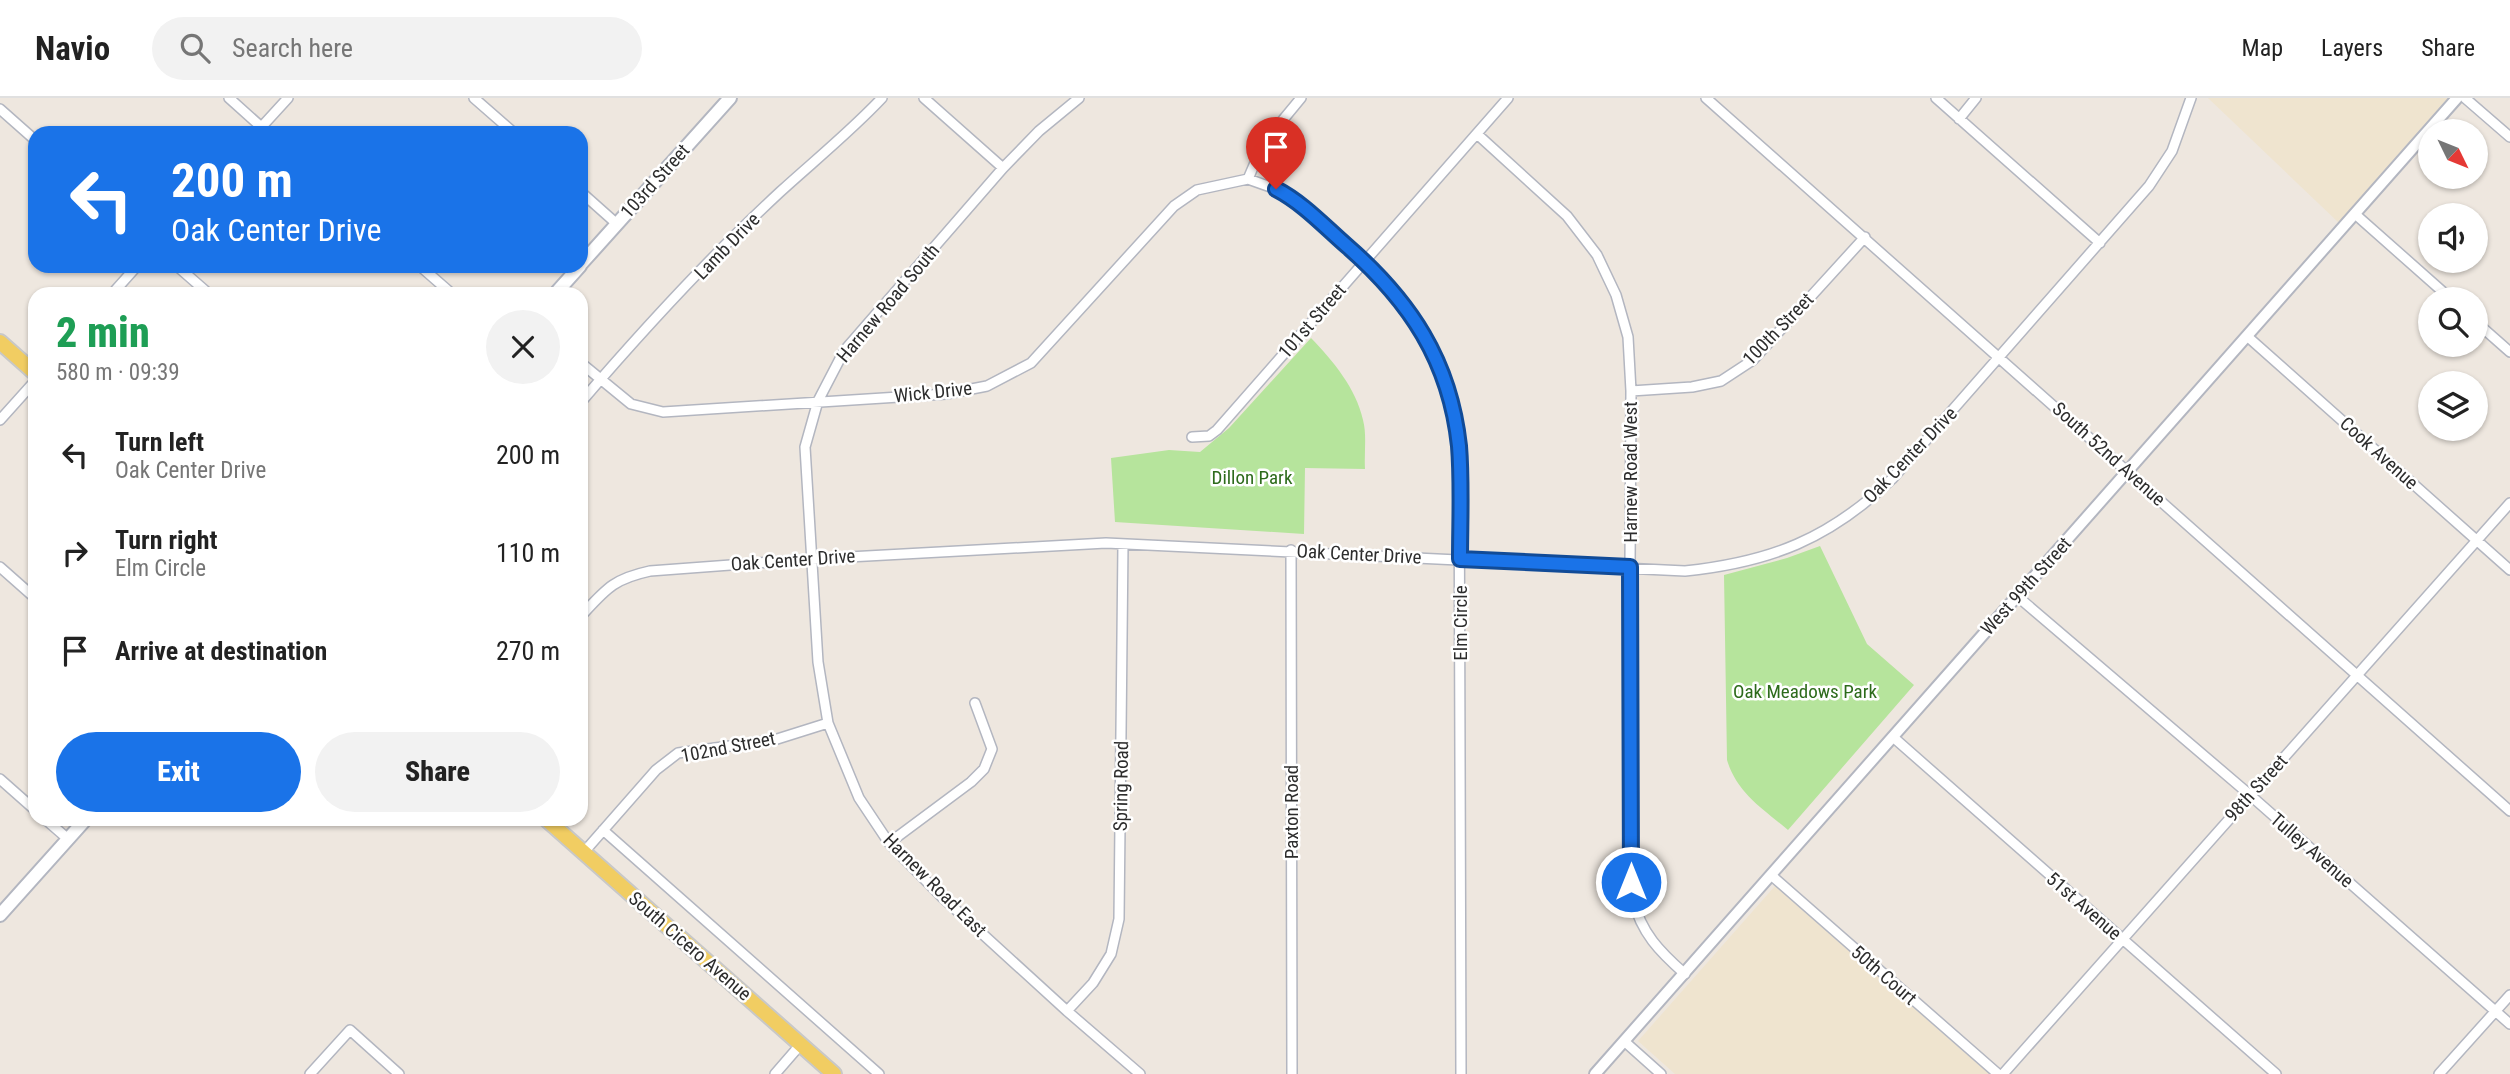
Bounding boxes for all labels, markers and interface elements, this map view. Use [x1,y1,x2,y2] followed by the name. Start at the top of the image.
[152,17,642,80] search box
[35,29,110,68] text: Navio
[176,29,214,67] icon: search
[232,33,353,63] text: Search here
[2242,34,2283,62] text: Map
[2321,34,2383,62] text: Layers
[2421,34,2475,62] text: Share
[1246,117,1306,189] pin
[2418,119,2488,189] north arrow
[2418,119,2488,441] map controls
[1257,128,1295,166] icon: arrive
[616,139,694,223] street label: 103rd Street
[171,152,293,209] text: 200 m
[56,154,147,245] icon: left
[2418,203,2488,273] button: sound
[690,208,765,284] street label: Lamb Drive
[171,211,381,249] text: Oak Center Drive
[832,239,944,367] street label: Harnew Road South
[1273,279,1351,363] street label: 101st Street
[2418,287,2488,357] button: search
[1738,288,1818,370] street label: 100th Street
[56,308,150,357] text: 2 min
[486,310,560,384] button: close
[56,359,180,386] text: 580 m · 09:39
[2418,371,2488,441] button: layers
[893,376,973,408] street label: Wick Drive
[2048,397,2170,511] street label: South 52nd Avenue
[1619,401,1642,543] street label: Harnew Road West
[1858,402,1962,508] street label: Oak Center Drive
[2335,412,2423,494] street label: Cook Avenue
[115,427,204,457] text: Turn left
[56,436,94,474] icon: left
[496,440,560,470] text: 200 m
[115,457,266,484] text: Oak Center Drive
[1212,466,1293,489] park label: Dillon Park
[115,525,217,555] text: Turn right
[1976,532,2076,640] street label: West 99th Street
[56,534,94,572] icon: right
[496,538,560,568] text: 110 m
[1296,539,1422,569] street label: Oak Center Drive
[730,544,856,576] street label: Oak Center Drive
[115,555,206,582] text: Elm Circle
[1449,585,1472,661] street label: Elm Circle
[56,632,94,670] icon: arrive
[115,636,327,666] text: Arrive at destination
[496,636,560,666] text: 270 m
[1733,680,1877,703] park label: Oak Meadows Park
[679,727,777,767] street label: 102nd Street
[56,732,301,812] button: Exit
[315,732,560,812] button: Share
[1109,741,1133,831] street label: Spring Road
[2220,750,2292,826] street label: 98th Street
[1280,765,1303,859] street label: Paxton Road
[2266,808,2358,892] street label: Tulley Avenue
[878,828,992,942] street label: Harnew Road East
[1594,845,1668,919] position arrow
[2042,867,2126,945] street label: 51st Avenue
[624,887,756,1006] street label: South Cicero Avenue
[1847,940,1921,1010] street label: 50th Court

